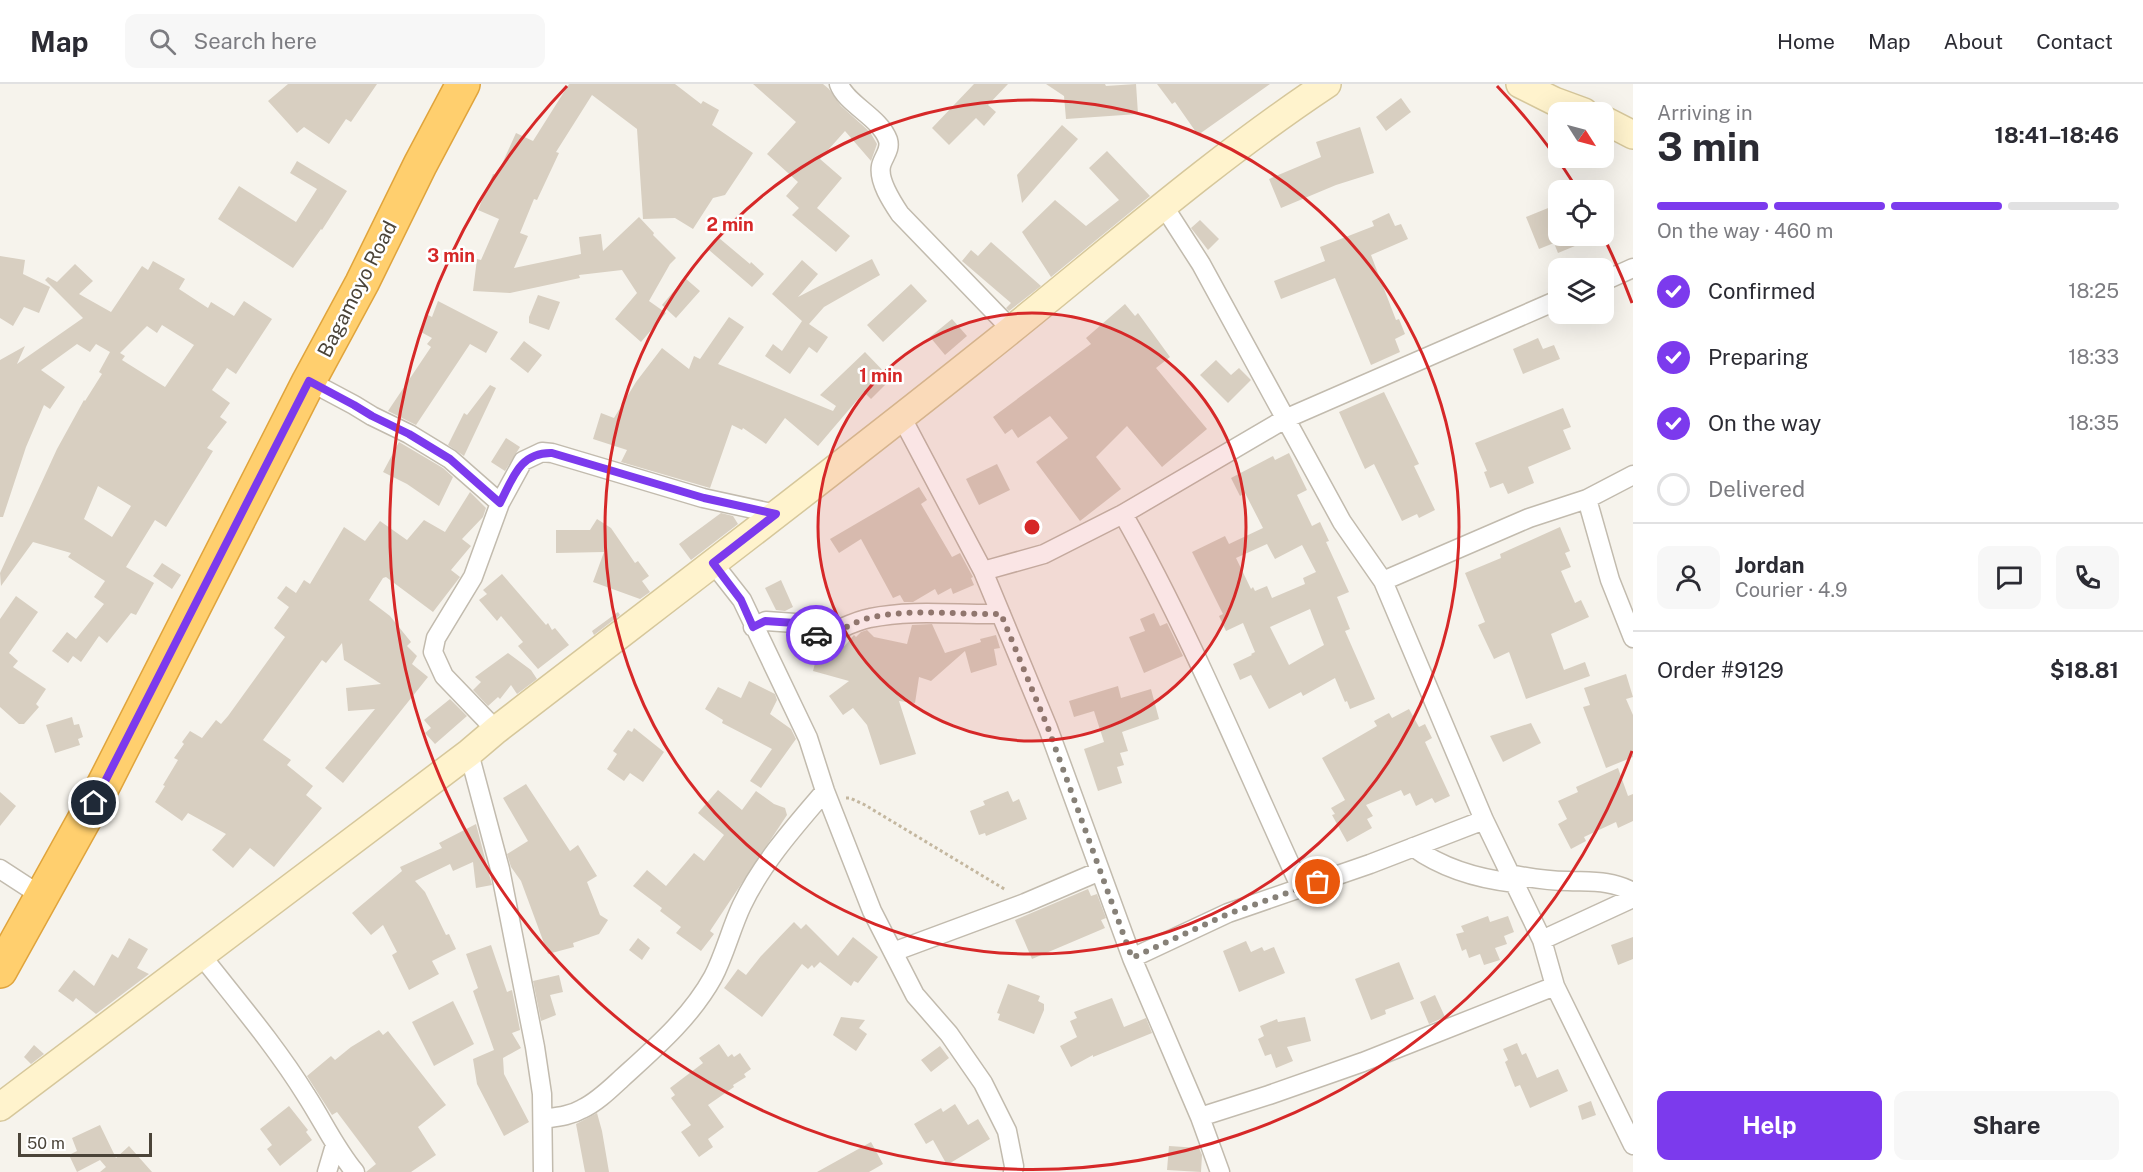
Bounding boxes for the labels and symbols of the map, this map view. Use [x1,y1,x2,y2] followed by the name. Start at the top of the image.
[1548,102,1614,168] north arrow
[706,214,754,235] text: 2 min
[312,217,402,361] street label: Bagamoyo Road
[427,245,475,266] text: 3 min
[859,365,903,386] text: 1 min
[1022,517,1042,537] centre of rings
[786,605,846,665] courier
[68,777,119,828] pin
[1292,856,1343,907] pin
[18,1130,152,1158] scale bar

